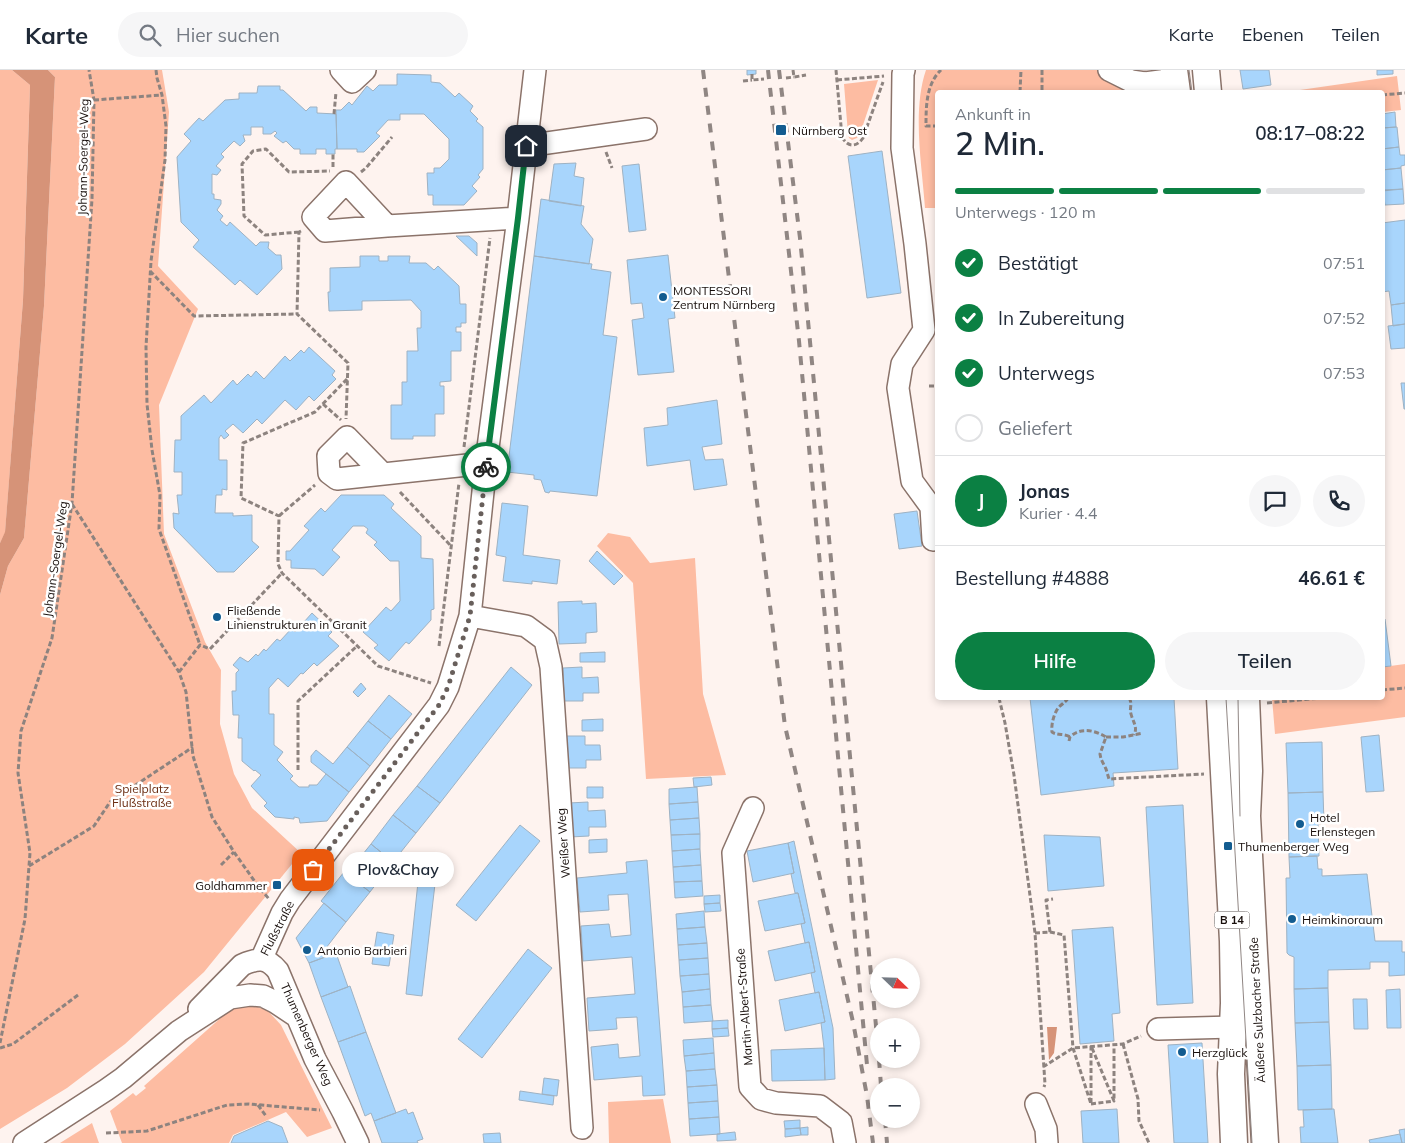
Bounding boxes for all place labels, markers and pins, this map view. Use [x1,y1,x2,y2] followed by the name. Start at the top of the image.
[774,123,788,137] marker: Nürnberg Ost
[792,123,867,138] place label: Nürnberg Ost
[505,125,547,167] pin
[673,283,775,312] place label: MONTESSORI Zentrum Nürnberg
[657,291,669,303] marker: MONTESSORI Zentrum Nürnberg
[227,603,367,632] place label: Fließende Linienstrukturen in Granit
[211,611,223,623] marker: Fließende Linienstrukturen in Granit
[1310,810,1375,839] place label: Hotel Erlenstegen
[1294,818,1306,830] marker: Hotel Erlenstegen
[1238,839,1349,854] place label: Thumenberger Weg
[1222,840,1234,852] marker: Thumenberger Weg
[292,849,334,891] pin
[343,852,456,888] callout: Plov&Chay
[195,878,268,893] place label: Goldhammer
[271,879,283,891] marker: Goldhammer
[1302,912,1383,927] place label: Heimkinoraum
[1286,913,1298,925] marker: Heimkinoraum
[317,943,407,958] place label: Antonio Barbieri
[301,944,313,956] marker: Antonio Barbieri
[1192,1045,1248,1060] place label: Herzglück
[1176,1046,1188,1058] marker: Herzglück

